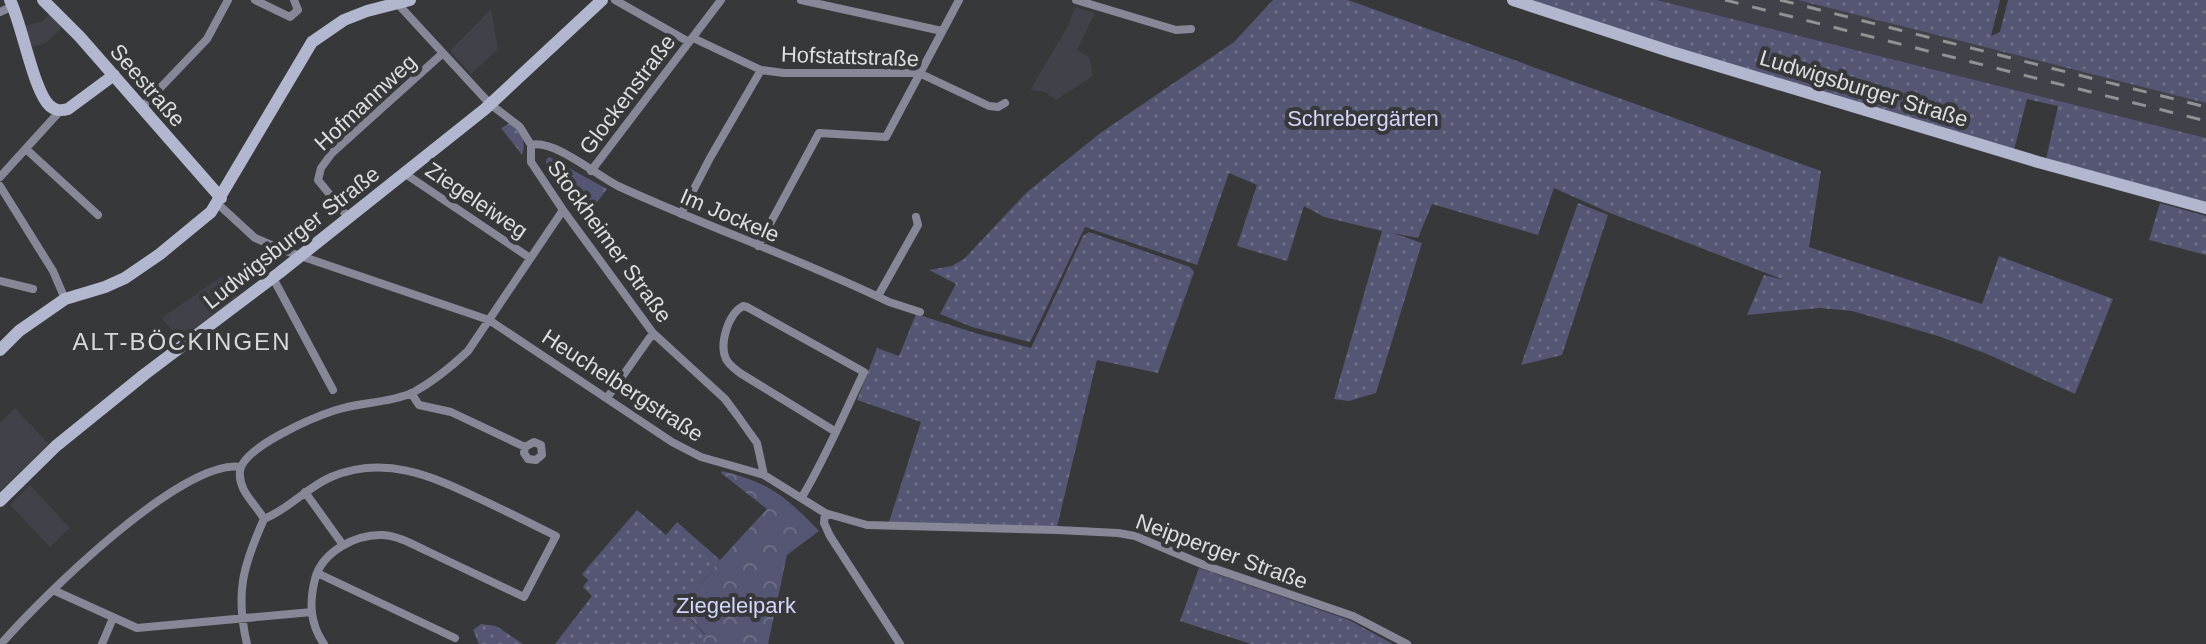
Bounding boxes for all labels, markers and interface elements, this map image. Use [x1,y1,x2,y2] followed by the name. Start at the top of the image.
[574,30,680,159] street label: Glockenstraße
[105,39,190,132] street label: Seestraße
[781,42,919,71] street label: Hofstattstraße
[1757,45,1971,132] street label: Ludwigsburger Straße
[309,49,421,156] street label: Hofmannweg
[1287,106,1439,131] park label: Schrebergärten
[542,155,677,327] street label: Stockheimer Straße
[421,157,532,244] street label: Ziegeleiweg
[198,161,384,314] street label: Ludwigsburger Straße
[677,183,783,248] street label: Im Jockele
[537,324,708,447] street label: Heuchelbergstraße
[73,328,291,355] district label: ALT-BÖCKINGEN
[1133,509,1311,594] street label: Neipperger Straße
[676,593,797,618] park label: Ziegeleipark

